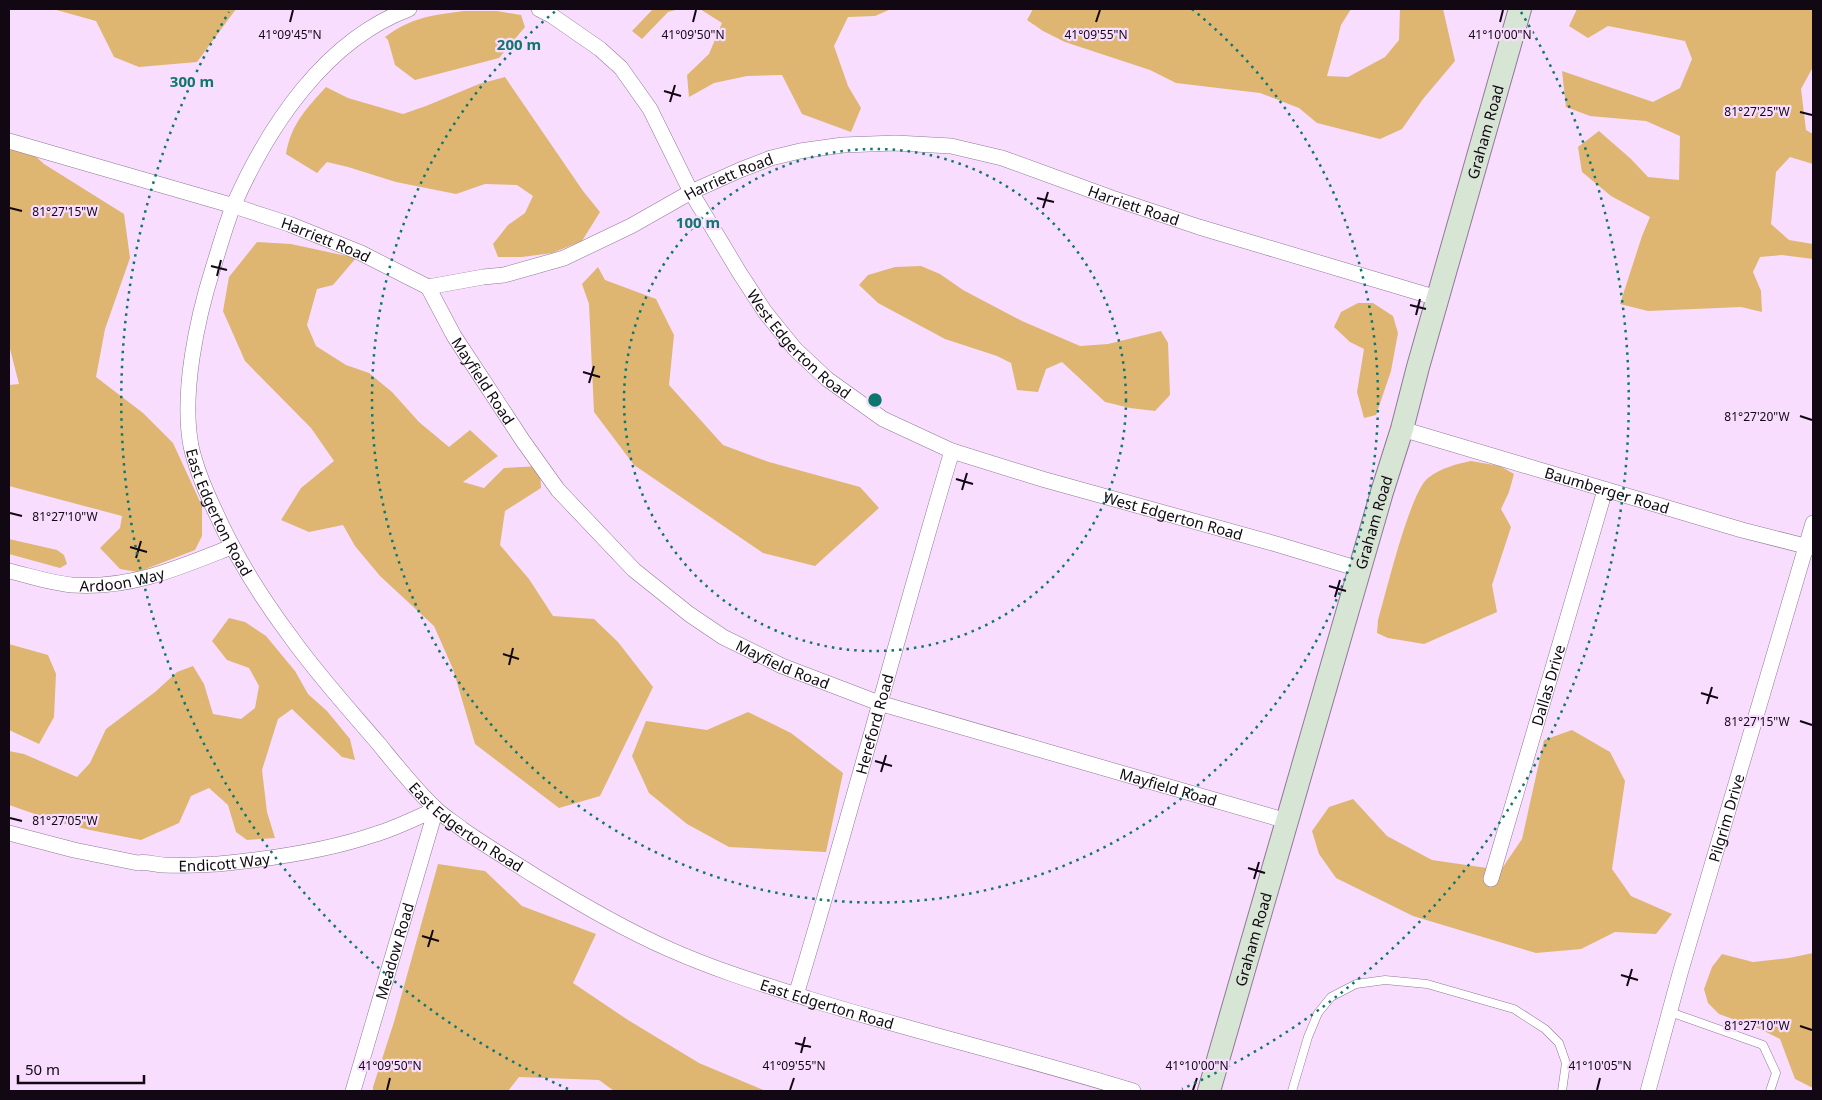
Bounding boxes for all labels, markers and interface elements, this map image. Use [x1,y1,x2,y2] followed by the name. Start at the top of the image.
[258,26,322,43] text: 41°09'45"N
[661,26,725,43] text: 41°09'50"N
[1064,26,1128,43] text: 41°09'55"N
[1468,26,1532,43] text: 41°10'00"N
[497,34,541,54] text: 200 m
[170,71,214,91] text: 300 m
[1462,83,1508,181] street label: Graham Road
[1724,103,1790,120] text: 81°27'25"W
[680,148,776,204] street label: Harriett Road
[1085,180,1182,230] street label: Harriett Road
[32,203,98,220] text: 81°27'15"W
[279,212,374,266] street label: Harriett Road
[676,212,720,232] text: 100 m
[743,285,855,403] street label: West Edgerton Road
[448,333,519,428] street label: Mayfield Road
[866,391,884,409] centre of rings
[1724,408,1790,425] text: 81°27'20"W
[182,446,257,580] street label: East Edgerton Road
[1542,462,1672,518] street label: Baumberger Road
[1350,473,1397,572] street label: Graham Road
[1101,487,1245,544] street label: West Edgerton Road
[32,508,98,525] text: 81°27'10"W
[80,563,167,596] street label: Ardoon Way
[733,635,833,693] street label: Mayfield Road
[1526,642,1569,728] street label: Dallas Drive
[851,672,898,776] street label: Hereford Road
[1724,713,1790,730] text: 81°27'15"W
[1117,763,1219,810] street label: Mayfield Road
[1703,771,1748,864] street label: Pilgrim Drive
[405,778,527,876] street label: East Edgerton Road
[32,812,98,829] text: 81°27'05"W
[178,848,271,875] street label: Endicott Way
[1230,890,1276,989] street label: Graham Road
[370,900,418,1002] street label: Meadow Road
[758,974,896,1033] street label: East Edgerton Road
[1724,1017,1790,1034] text: 81°27'10"W
[18,1052,144,1084] scale bar
[358,1057,422,1074] text: 41°09'50"N
[762,1057,826,1074] text: 41°09'55"N
[1165,1057,1229,1074] text: 41°10'00"N
[1568,1057,1632,1074] text: 41°10'05"N
[25,1059,60,1079] text: 50 m

